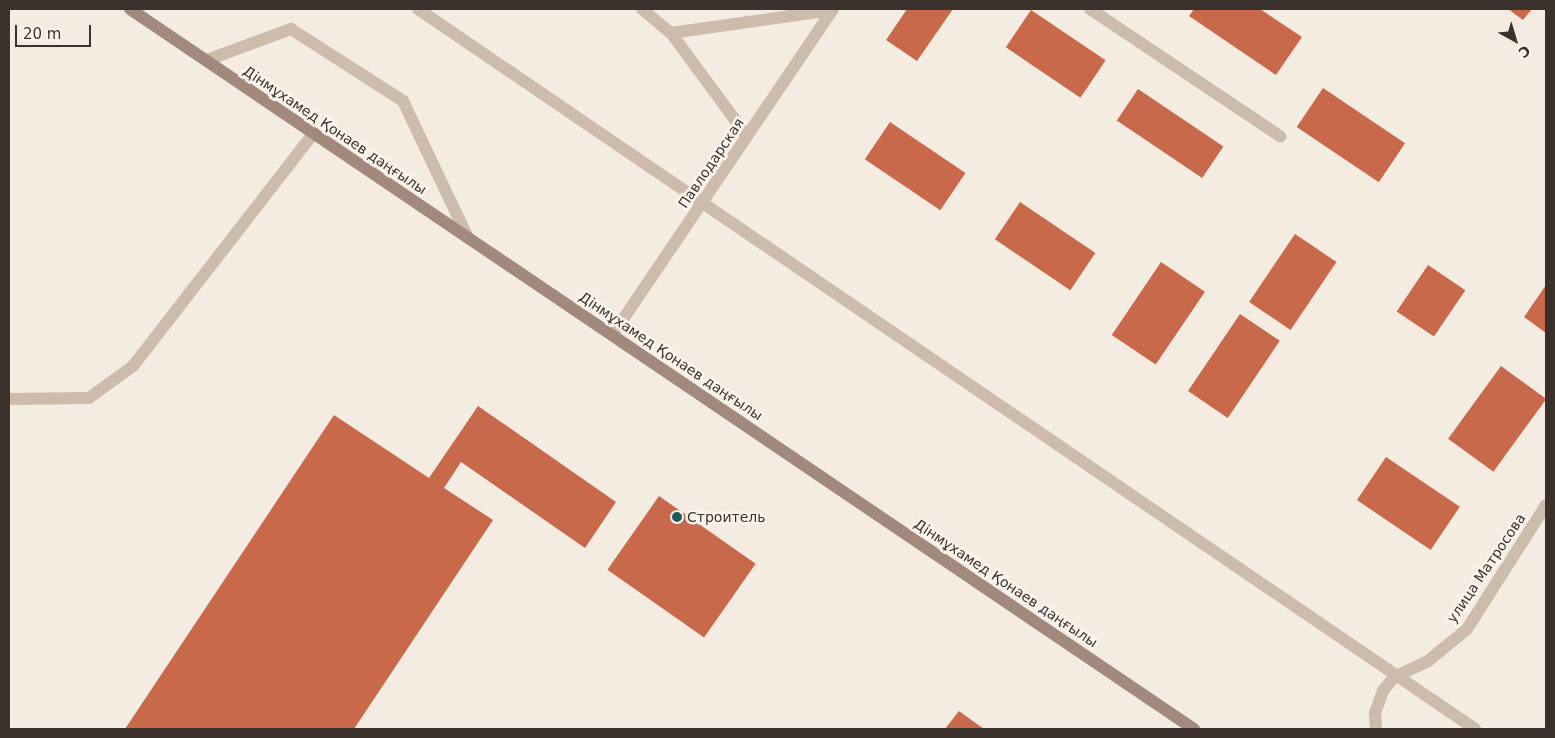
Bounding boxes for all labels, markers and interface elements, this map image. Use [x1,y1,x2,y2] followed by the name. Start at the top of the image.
[18,15,94,47] scale bar
[1490,15,1540,65] north arrow
[23,25,61,43] text: 20 m
[1515,42,1533,61] text: С
[240,62,430,198] street label: Дінмұхамед Қонаев даңғылы
[675,115,747,211] street label: Павлодарская
[576,288,766,424] street label: Дінмұхамед Қонаев даңғылы
[687,509,765,525] place label: Строитель
[1443,510,1529,626] street label: улица Матросова
[671,511,683,523] marker: Строитель
[911,515,1101,651] street label: Дінмұхамед Қонаев даңғылы

